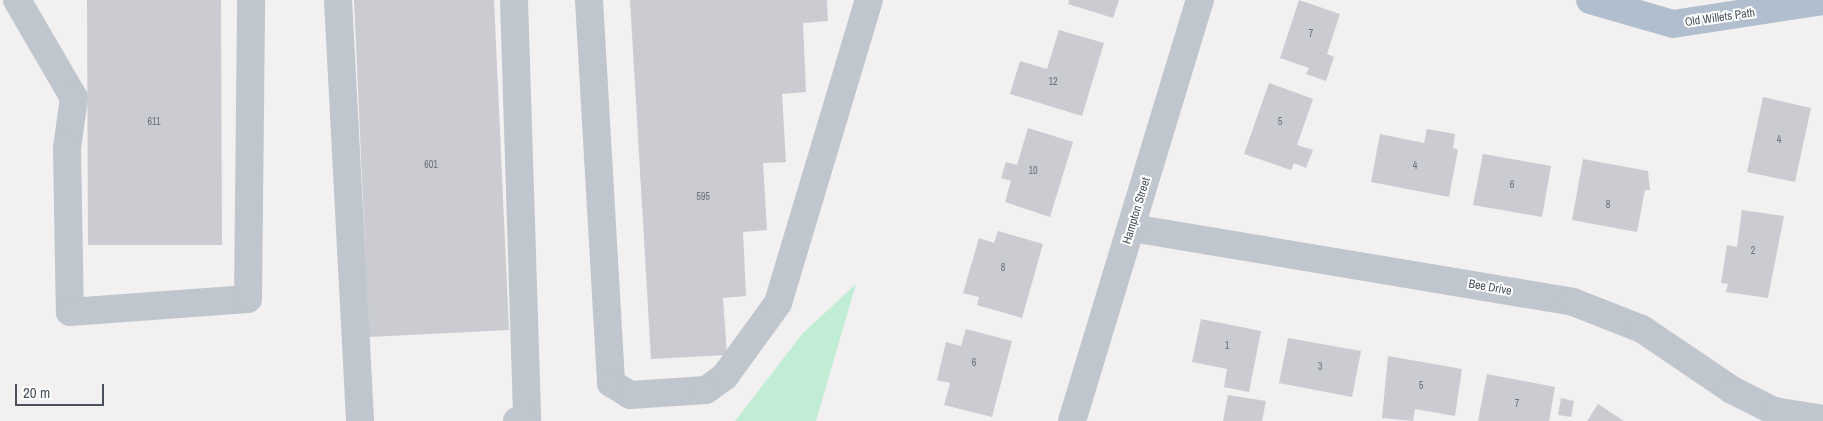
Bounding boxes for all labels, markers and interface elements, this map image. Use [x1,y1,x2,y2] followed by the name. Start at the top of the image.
[1684,6,1756,30] street label: Old Willets Path
[1309,28,1313,40] house number: 7
[1048,76,1058,88] house number: 12
[147,116,161,128] house number: 611
[1278,116,1282,128] house number: 5
[1777,134,1781,146] house number: 4
[424,159,438,171] house number: 601
[1413,160,1417,172] house number: 4
[1028,165,1038,177] house number: 10
[1120,176,1154,246] street label: Hampton Street
[1510,179,1514,191] house number: 6
[696,191,710,203] house number: 595
[1606,199,1610,211] house number: 8
[1751,245,1755,257] house number: 2
[1001,262,1005,274] house number: 8
[1467,277,1513,299] street label: Bee Drive
[1225,340,1229,352] house number: 1
[972,357,976,369] house number: 6
[1318,361,1322,373] house number: 3
[18,374,106,406] scale bar
[1419,380,1423,392] house number: 5
[23,382,50,403] text: 20 m
[1515,398,1519,410] house number: 7

